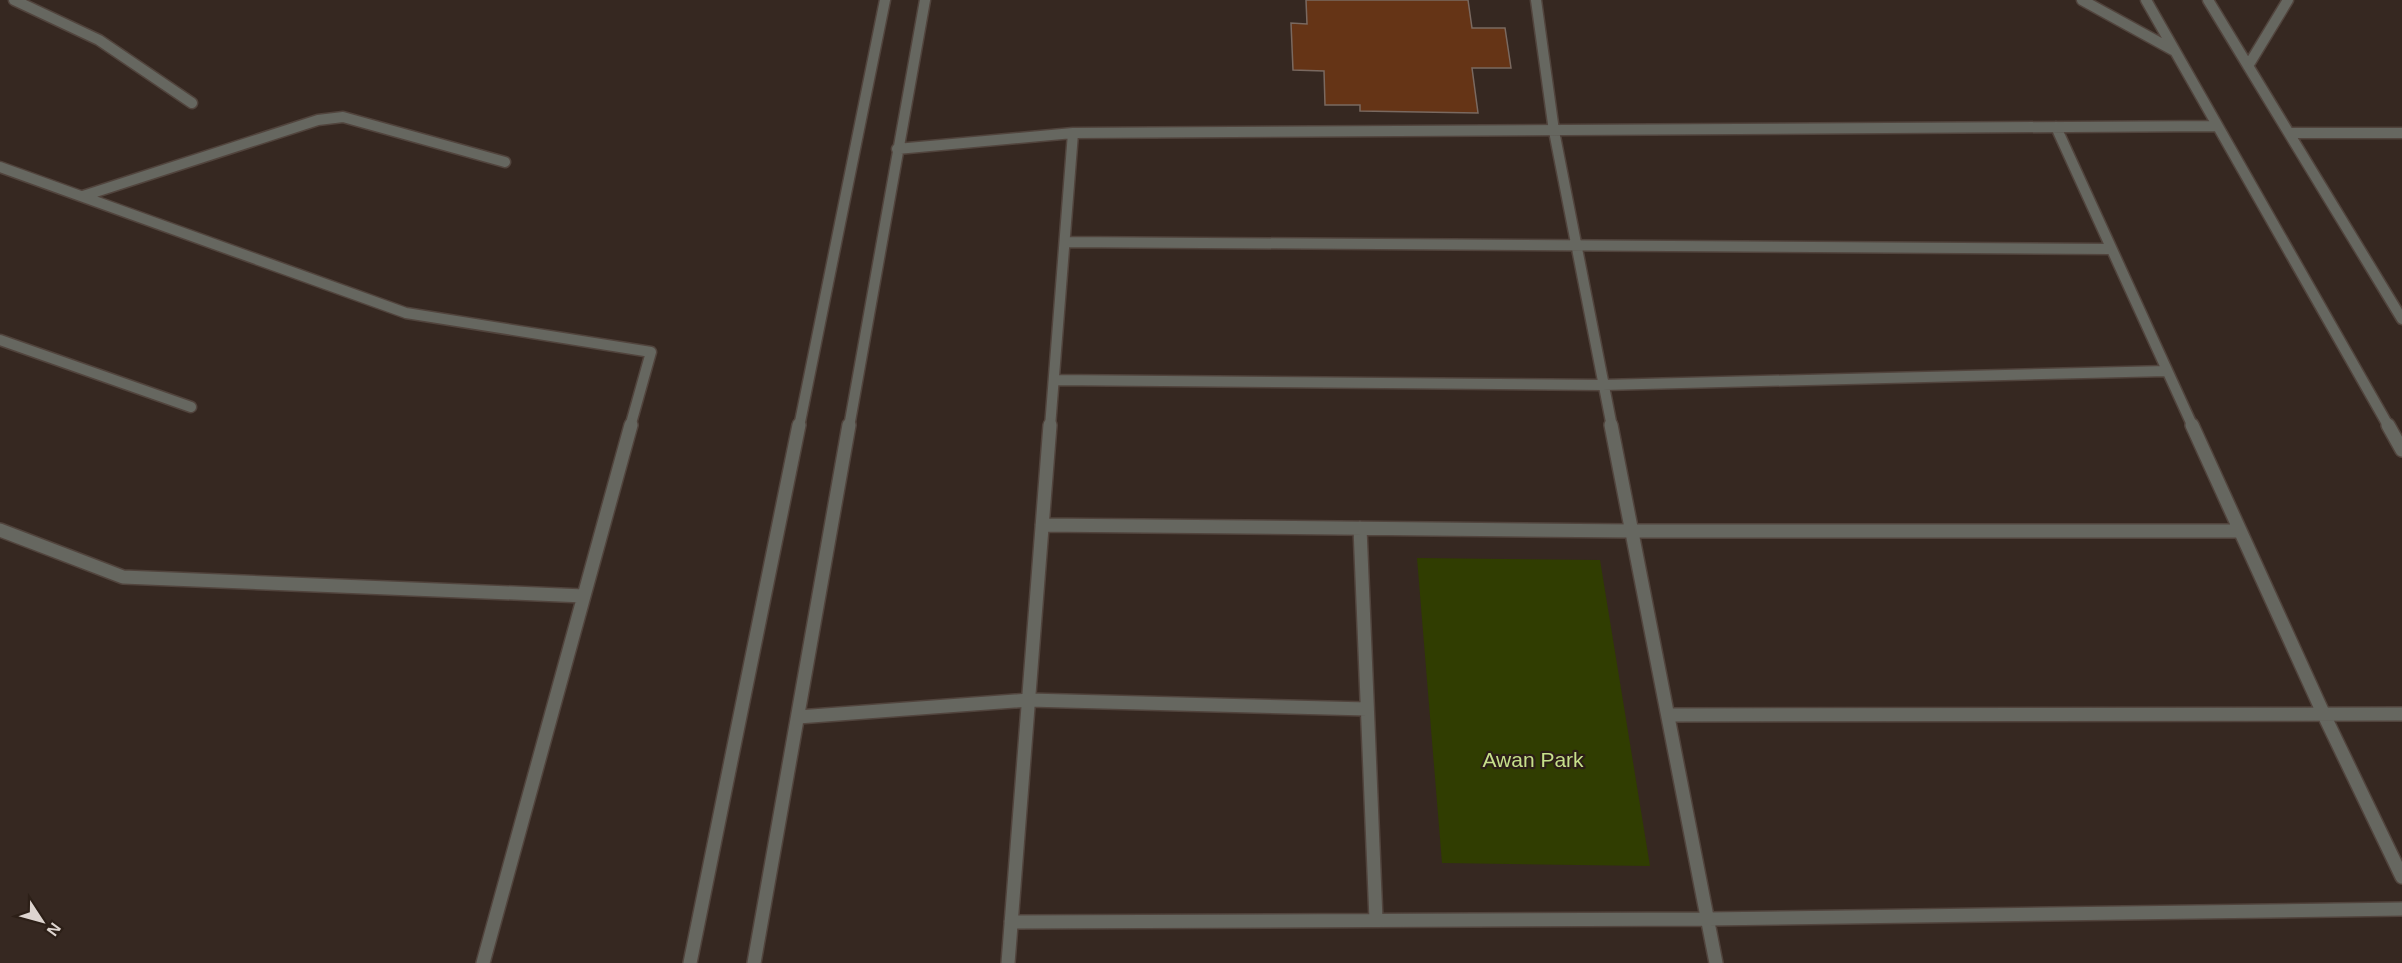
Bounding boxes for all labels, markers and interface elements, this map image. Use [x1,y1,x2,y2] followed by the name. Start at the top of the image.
[1482,748,1584,771] park label: Awan Park
[12,891,72,951] north arrow
[43,920,64,939] text: N

